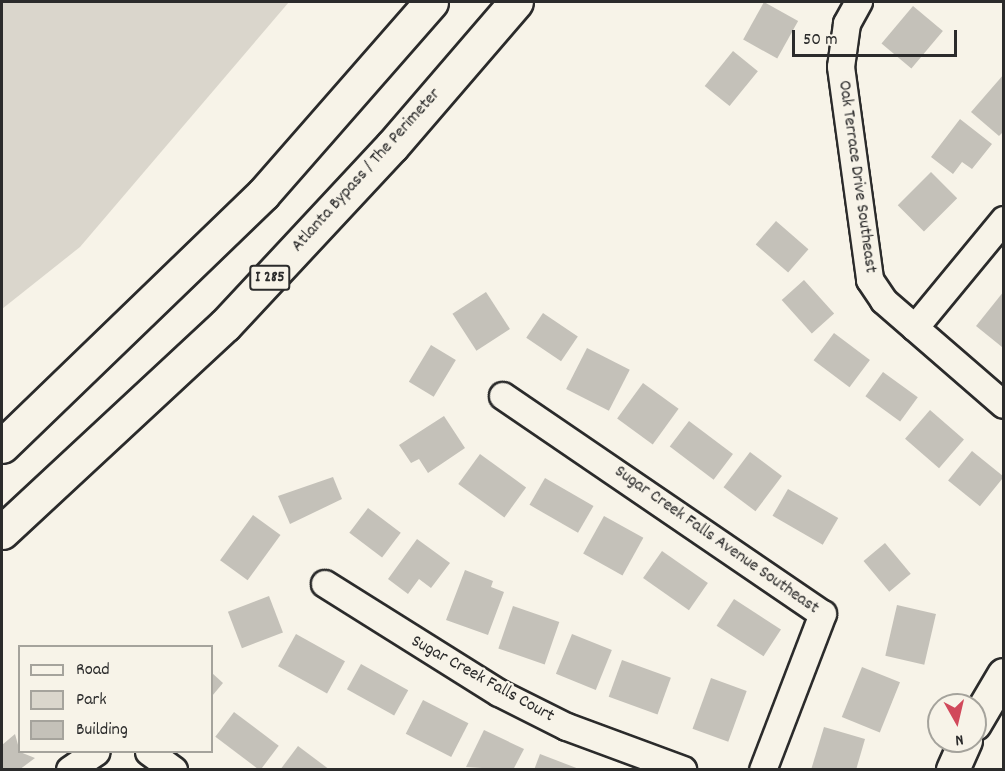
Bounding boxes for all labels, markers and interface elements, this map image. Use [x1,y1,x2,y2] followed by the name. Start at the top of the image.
[795,18,960,56] scale bar
[803,28,838,53] text: 50 m
[832,79,880,275] street label: Oak Terrace Drive Southeast
[288,85,446,257] street label: Atlanta Bypass / The Perimeter
[249,265,291,291] road number: I 285
[609,462,823,620] street label: Sugar Creek Falls Avenue Southeast
[407,632,557,728] street label: Sugar Creek Falls Court
[18,645,213,753] legend
[76,658,110,683] text: Road
[76,688,107,713] text: Park
[927,693,987,753] north arrow
[76,718,128,743] text: Building
[954,727,965,751] text: N

